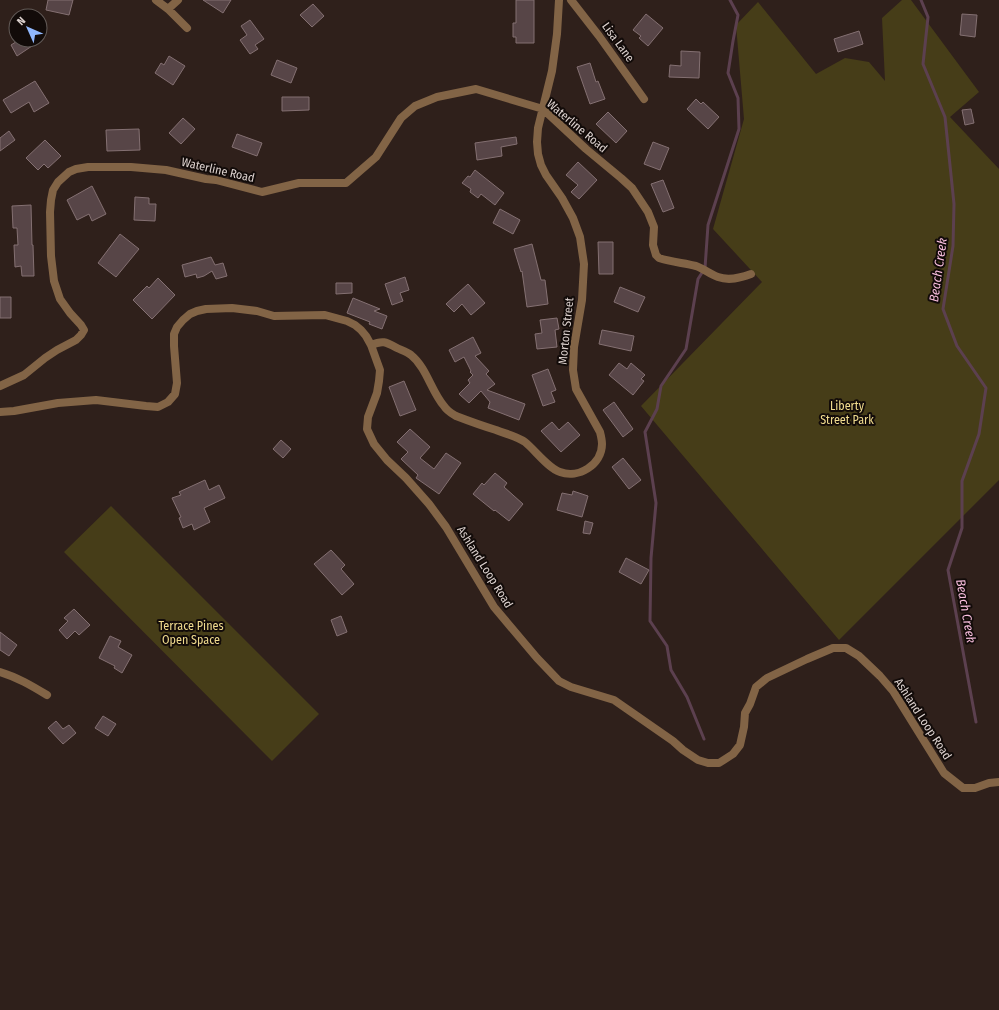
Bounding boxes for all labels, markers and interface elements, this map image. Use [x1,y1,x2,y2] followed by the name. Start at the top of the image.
[8,8,48,48] north arrow
[14,14,28,28] text: N
[599,19,637,65] street label: Lisa Lane
[544,97,610,155] street label: Waterline Road
[180,155,256,185] street label: Waterline Road
[926,236,950,303] water label: Beach Creek
[555,297,577,365] street label: Morton Street
[820,399,874,427] park label: Liberty Street Park
[454,523,516,611] street label: Ashland Loop Road
[953,578,979,645] water label: Beach Creek
[158,619,224,647] park label: Terrace Pines Open Space
[892,676,954,762] street label: Ashland Loop Road

